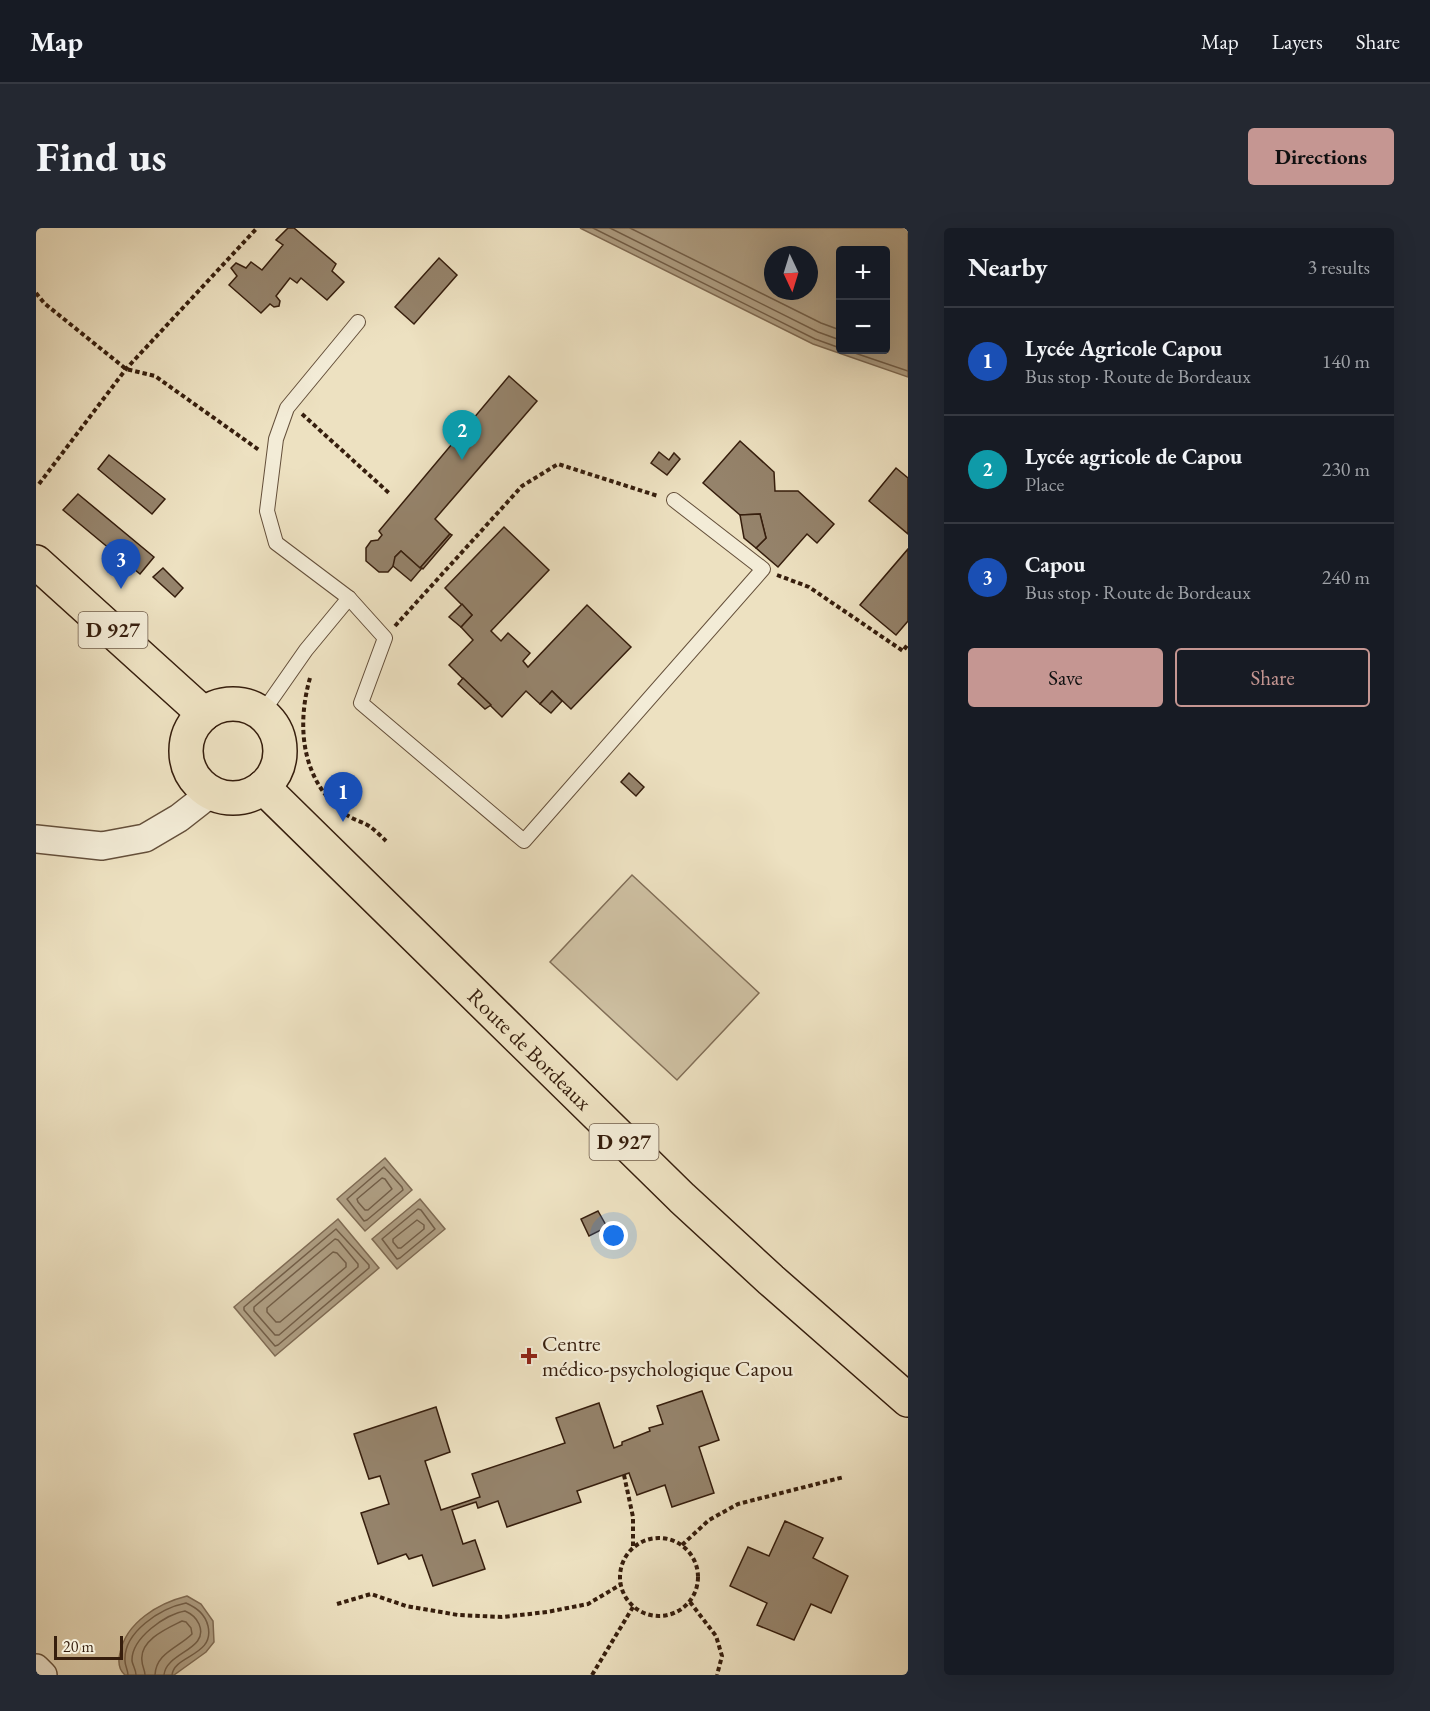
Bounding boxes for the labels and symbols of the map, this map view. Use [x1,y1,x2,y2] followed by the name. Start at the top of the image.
[764,246,818,300] north arrow
[442,410,482,460] pin: 2
[102,540,140,589] pin: 3
[78,612,148,648] road number: D 927
[324,772,362,822] pin: 1
[461,982,598,1117] street label: Route de Bordeaux
[590,1124,658,1160] road number: D 927
[599,1221,628,1250] your location
[542,1329,794,1383] place label: Centre médico-psychologique Capou
[520,1347,538,1365] marker: Centre médico-psychologique Capou
[54,1633,123,1660] scale bar

